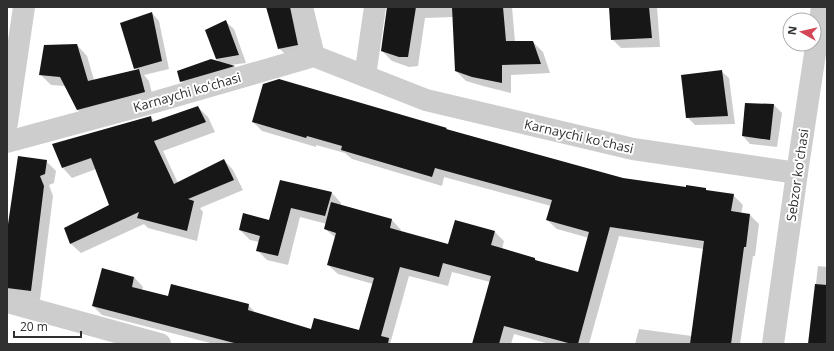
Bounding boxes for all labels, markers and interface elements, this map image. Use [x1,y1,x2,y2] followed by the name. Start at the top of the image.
[782,12,822,52] north arrow
[784,25,800,36] text: N
[131,68,243,116] street label: Karnaychi koʻchasi
[523,115,635,157] street label: Karnaychi koʻchasi
[782,128,812,222] street label: Sebzor ko'chasi
[14,313,81,339] scale bar
[20,318,48,335] text: 20 m

